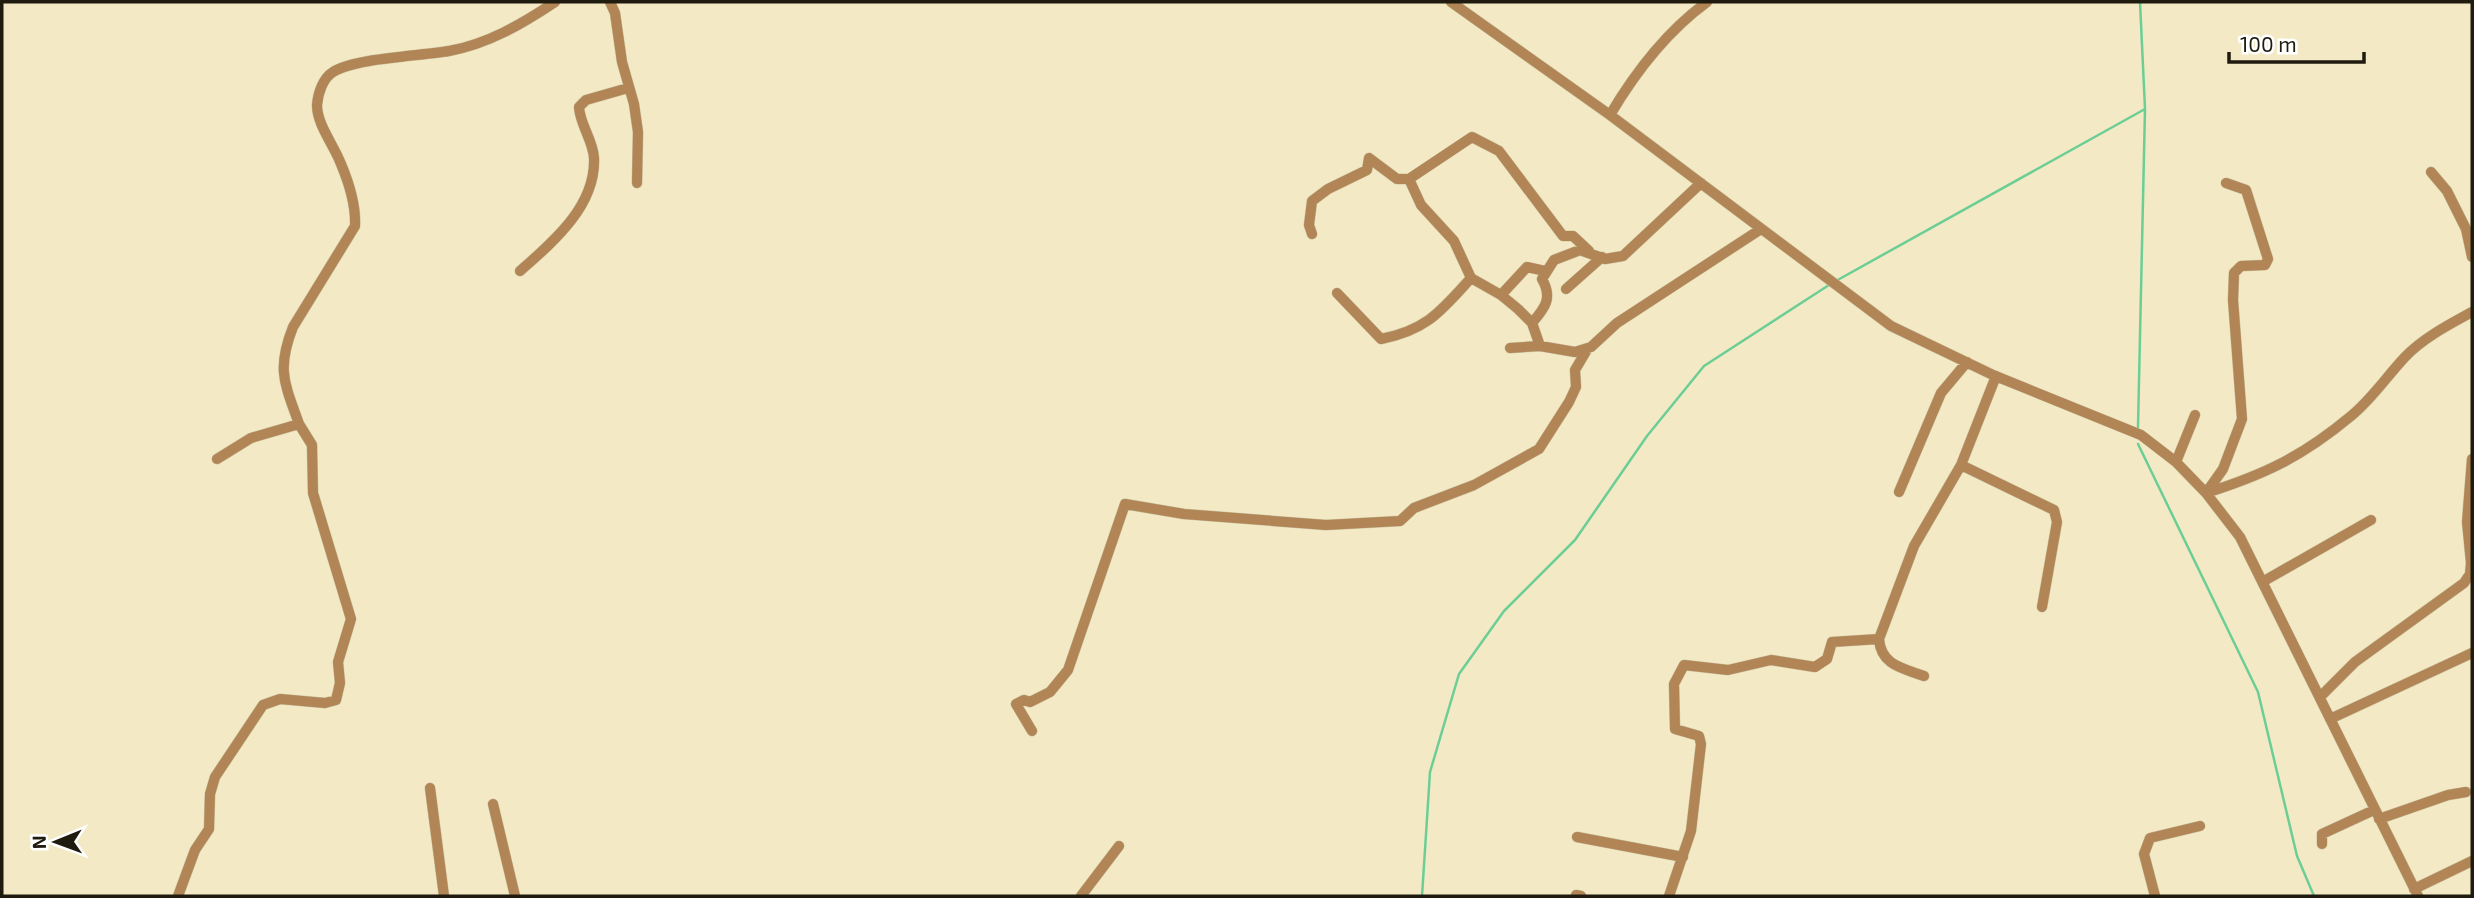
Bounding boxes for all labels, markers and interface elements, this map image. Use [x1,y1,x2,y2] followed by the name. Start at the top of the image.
[2229,21,2364,65] scale bar
[2240,31,2297,56] text: 100 m
[21,807,91,877] north arrow
[27,835,50,849] text: N

